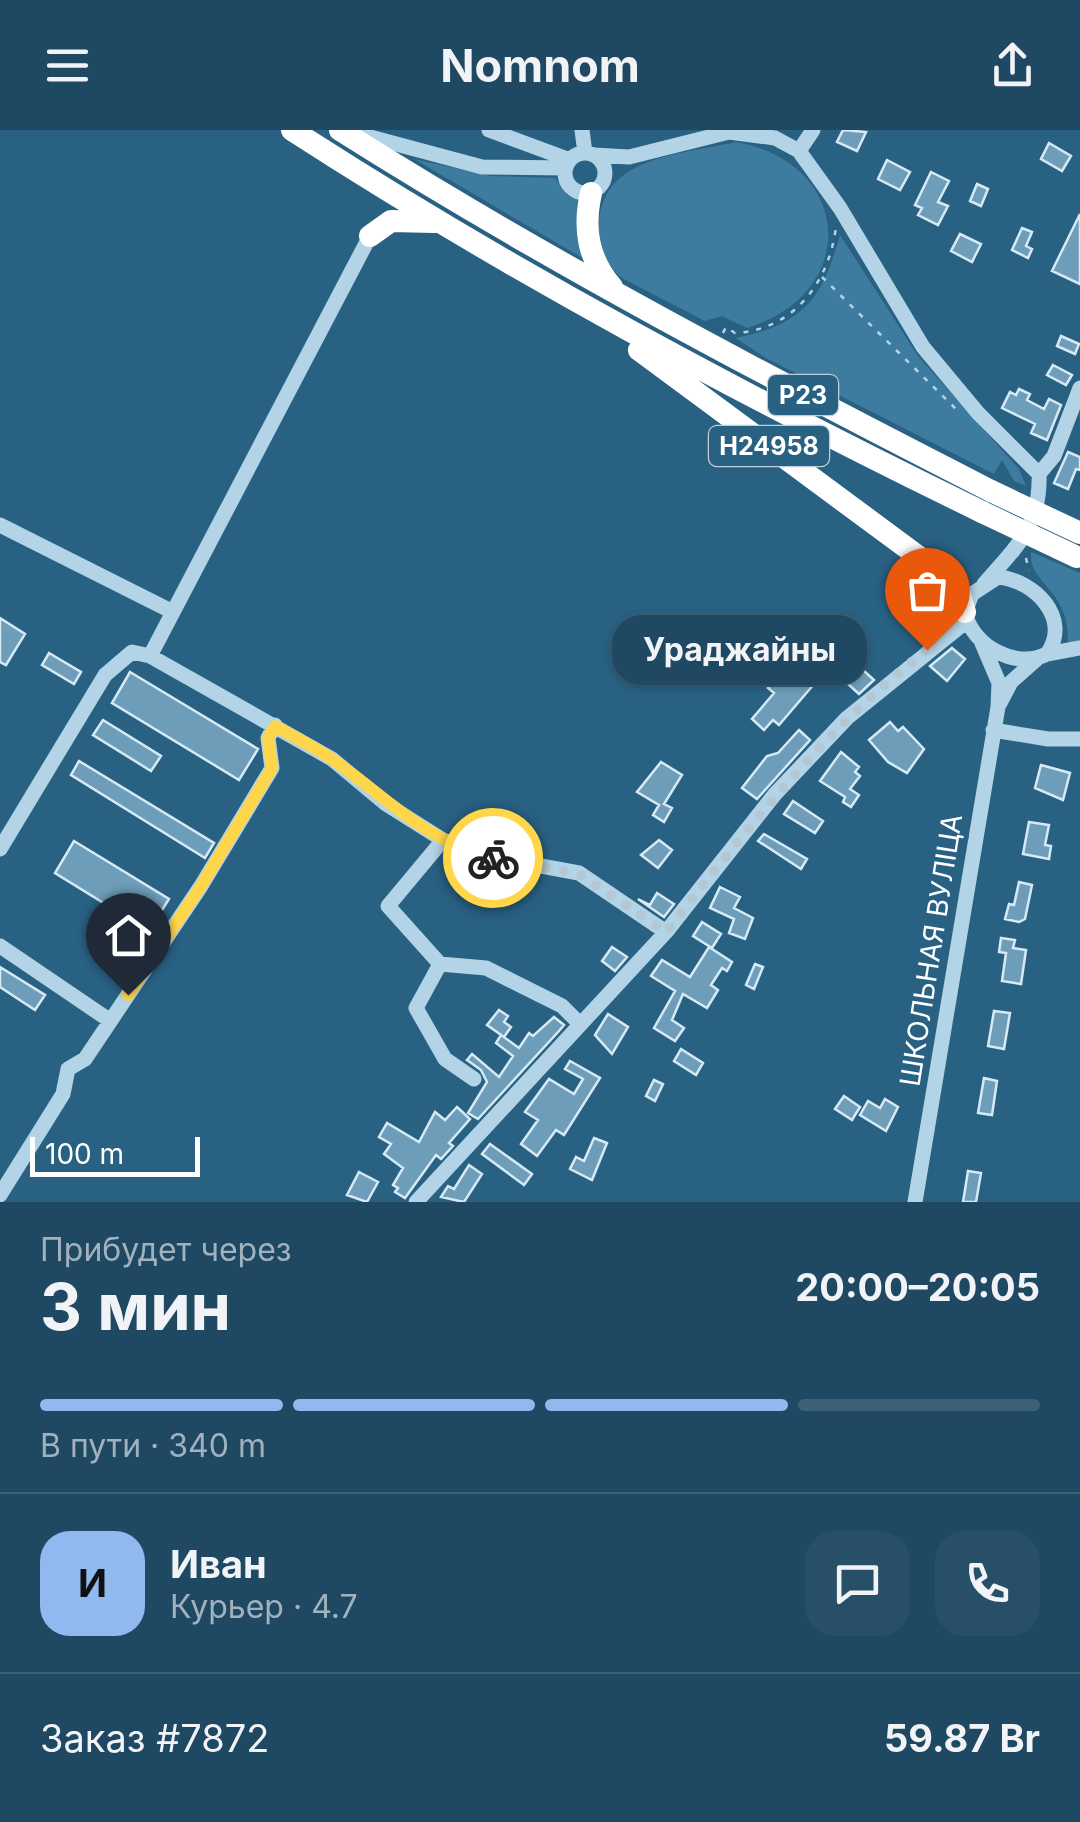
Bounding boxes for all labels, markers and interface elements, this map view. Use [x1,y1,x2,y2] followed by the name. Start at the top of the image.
[40,38,95,93] icon: menu
[440,38,640,93] text: Nomnom
[985,38,1040,93] icon: share
[768,375,838,415] road number: Р23
[709,426,829,466] road number: Н24958
[885,548,970,651] pin
[900,563,955,618] icon: bag
[612,615,867,685] callout: Ураджайны
[643,630,836,669] text: Ураджайны
[443,808,543,908] courier
[893,811,969,1089] street label: ШКОЛЬНАЯ ВУЛІЦА
[466,831,521,886] icon: bike
[86,893,171,996] pin
[101,908,156,963] icon: home
[30,1132,200,1176] scale bar
[45,1137,124,1171] text: 100 m
[40,1230,292,1269] text: Прибудет через
[795,1264,1040,1310] text: 20:00–20:05
[40,1267,231,1346] text: 3 мин
[40,1426,266,1465] text: В пути · 340 m
[805,1531,910,1636] button: chat
[935,1531,1040,1636] button: phone
[170,1541,267,1587] text: Иван
[78,1560,107,1606] text: И
[170,1587,358,1626] text: Курьер · 4.7
[40,1715,269,1761] text: Заказ #7872
[884,1715,1040,1761] text: 59.87 Br

